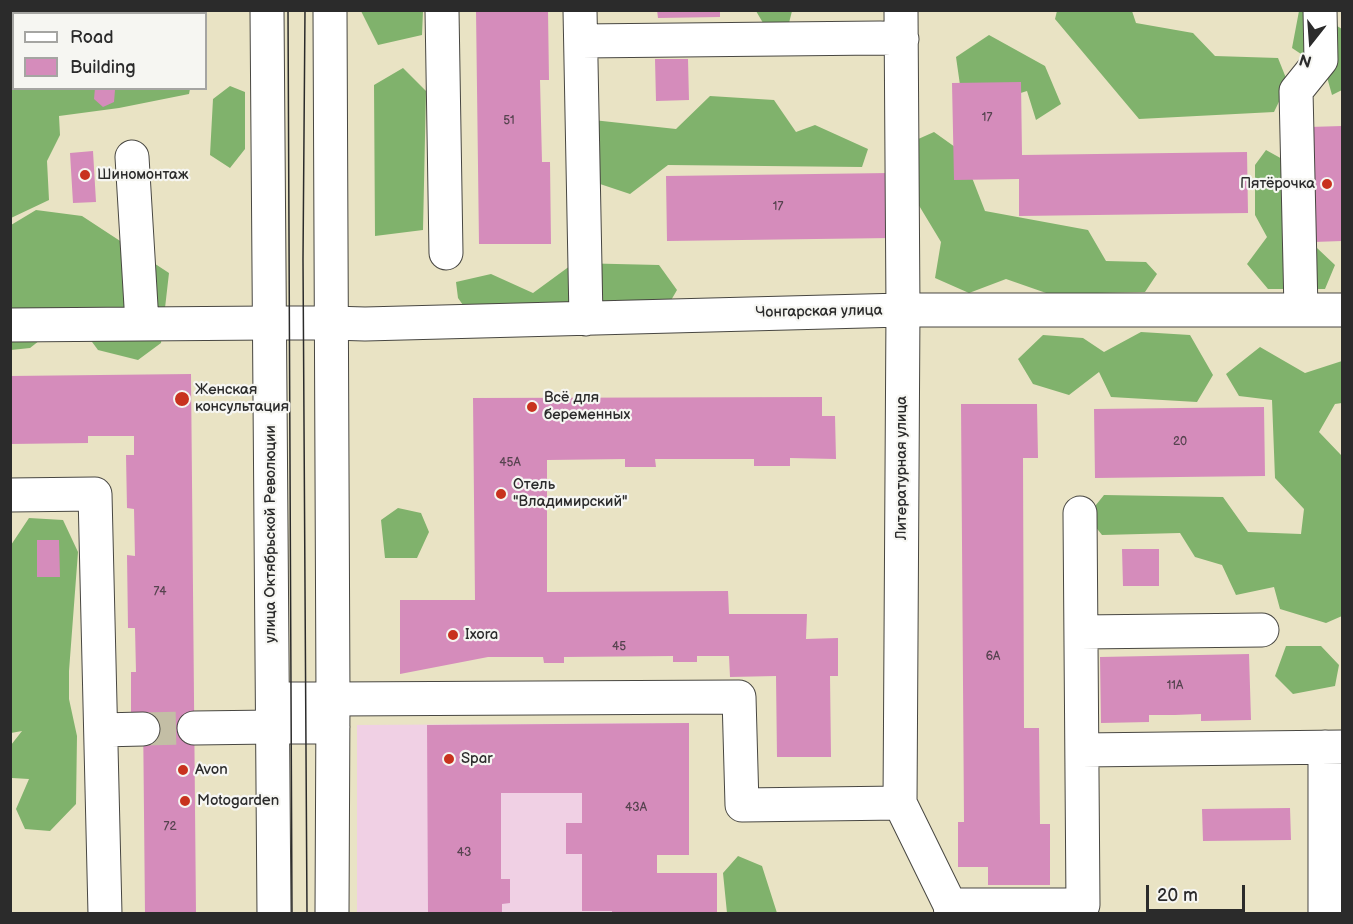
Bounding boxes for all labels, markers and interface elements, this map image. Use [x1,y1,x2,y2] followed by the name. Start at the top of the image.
[12,12,207,90] legend
[1281,12,1341,72] north arrow
[70,27,114,48] text: Road
[1297,49,1314,71] text: N
[70,57,136,78] text: Building
[982,111,992,125] house number: 17
[503,114,515,128] house number: 51
[97,166,188,184] place label: Шиномонтаж
[78,168,92,182] marker: Шиномонтаж
[1240,175,1315,193] place label: Пятёрочка
[1320,177,1334,191] marker: Пятёрочка
[773,200,783,214] house number: 17
[755,302,883,322] street label: Чонгарская улица
[195,381,289,416] place label: Женская консультация
[544,389,630,424] place label: Всё для беременных
[173,390,191,408] marker: Женская консультация
[893,396,911,540] street label: Литературная улица
[525,400,539,414] marker: Всё для беременных
[262,425,280,643] street label: улица Октябрьской Революции
[1173,435,1187,449] house number: 20
[499,456,521,470] house number: 45А
[513,476,628,511] place label: Отель "Владимирский"
[494,487,508,501] marker: Отель "Владимирский"
[153,585,167,599] house number: 74
[465,626,498,644] place label: Ixora
[446,628,460,642] marker: Ixora
[612,640,626,654] house number: 45
[986,650,1000,664] house number: 6А
[1167,679,1183,693] house number: 11А
[461,750,493,768] place label: Spar
[442,752,456,766] marker: Spar
[195,761,228,779] place label: Avon
[176,763,190,777] marker: Avon
[197,792,279,810] place label: Motogarden
[178,794,192,808] marker: Motogarden
[625,801,647,815] house number: 43А
[164,820,176,834] house number: 72
[457,846,471,860] house number: 43
[1149,873,1248,911] scale bar
[1157,885,1198,906] text: 20 m

